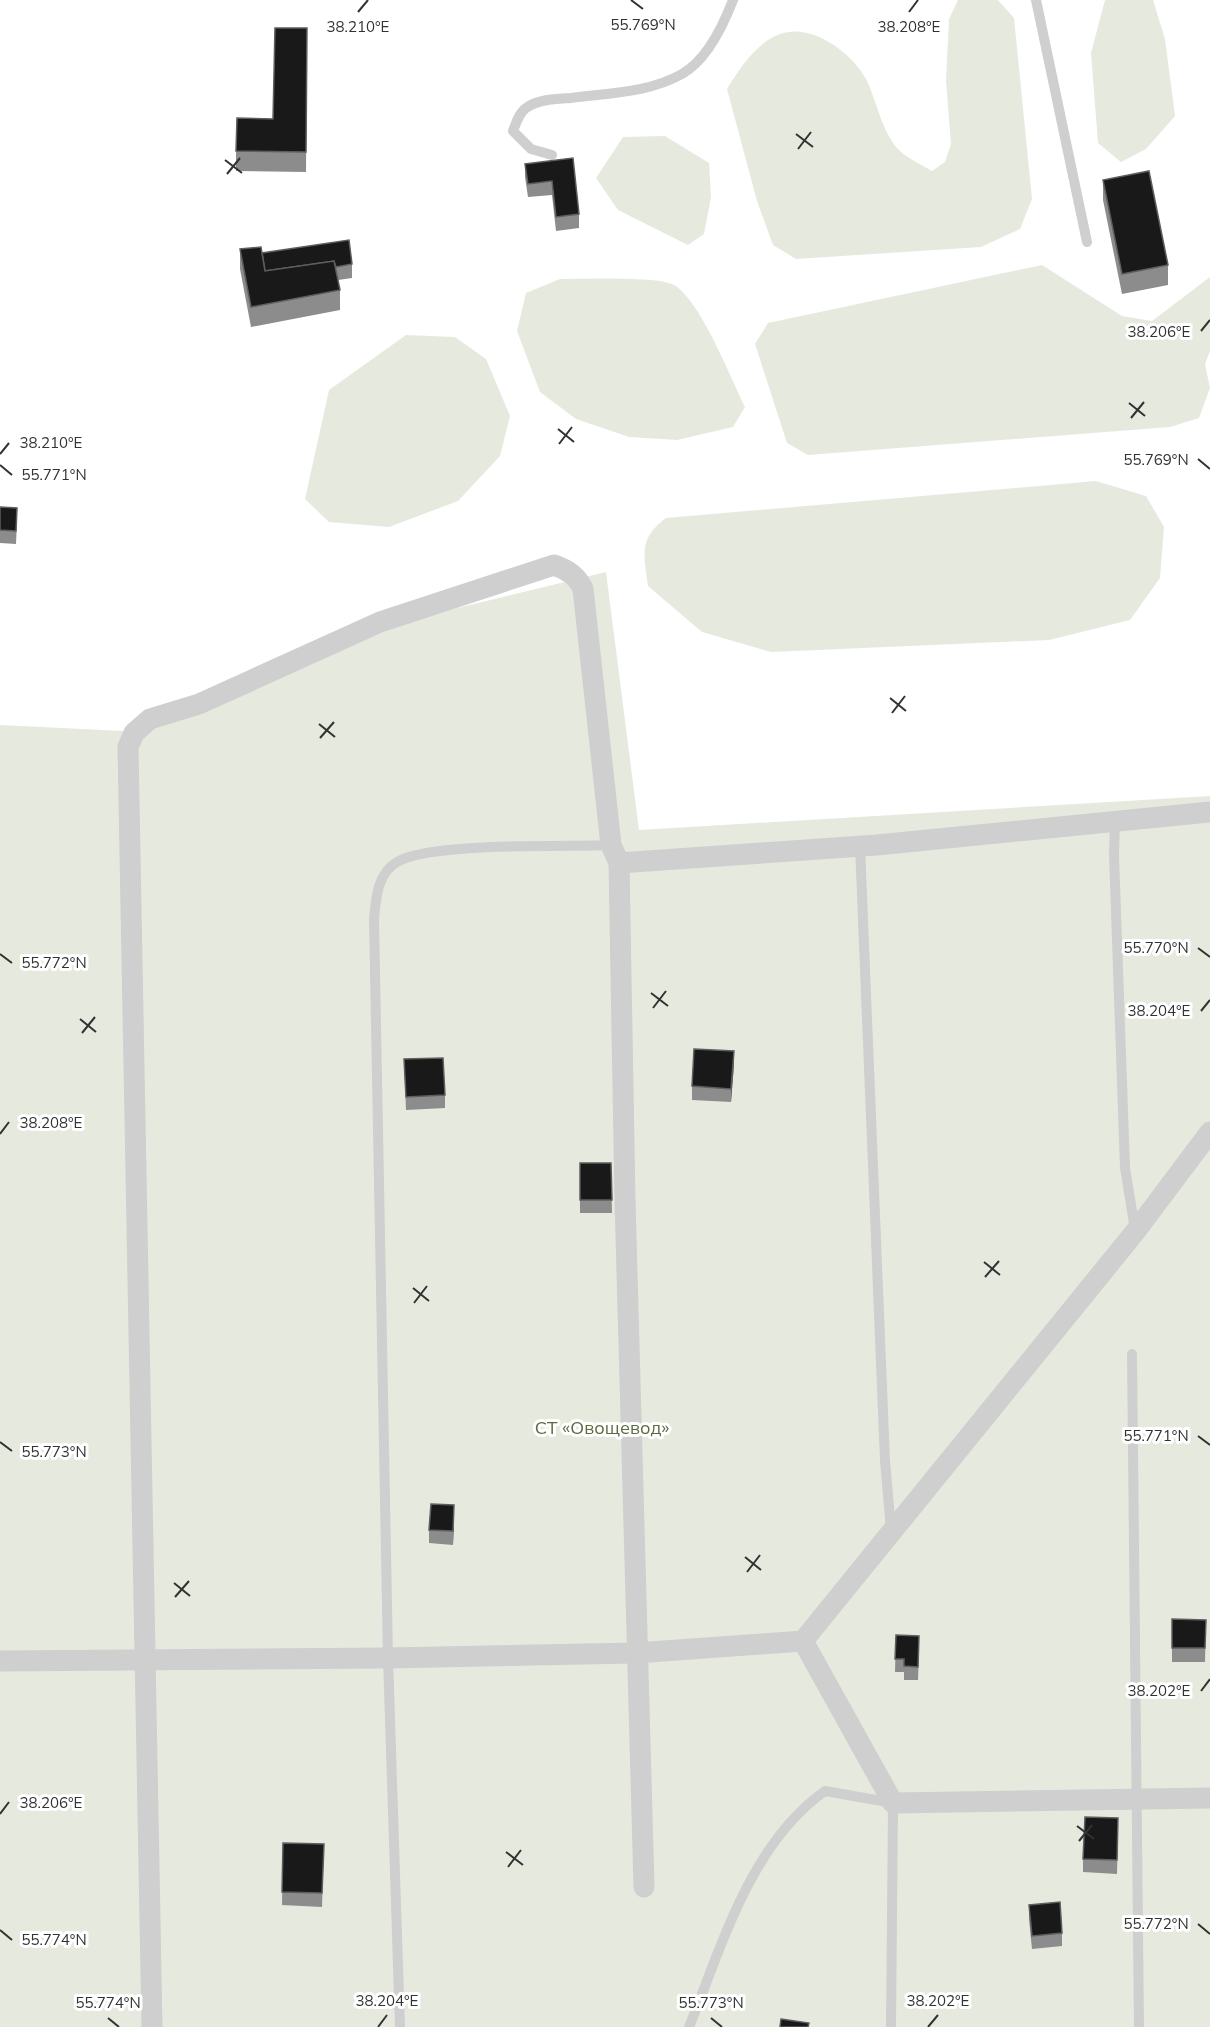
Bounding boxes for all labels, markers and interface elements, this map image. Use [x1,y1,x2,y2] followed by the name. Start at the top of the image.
[610,15,676,34] text: 55.769°N
[327,17,390,36] text: 38.210°E
[878,17,941,36] text: 38.208°E
[1128,322,1191,341] text: 38.206°E
[20,433,83,452] text: 38.210°E
[1123,450,1189,469] text: 55.769°N
[21,465,87,484] text: 55.771°N
[1123,938,1189,957] text: 55.770°N
[21,953,87,972] text: 55.772°N
[1128,1001,1191,1020] text: 38.204°E
[20,1113,83,1132] text: 38.208°E
[535,1416,669,1439] park label: СТ «Овощевод»
[1123,1426,1189,1445] text: 55.771°N
[21,1442,87,1461] text: 55.773°N
[1128,1681,1191,1700] text: 38.202°E
[20,1793,83,1812] text: 38.206°E
[1123,1914,1189,1933] text: 55.772°N
[21,1930,87,1949] text: 55.774°N
[356,1991,419,2010] text: 38.204°E
[907,1991,970,2010] text: 38.202°E
[75,1993,141,2012] text: 55.774°N
[678,1993,744,2012] text: 55.773°N

